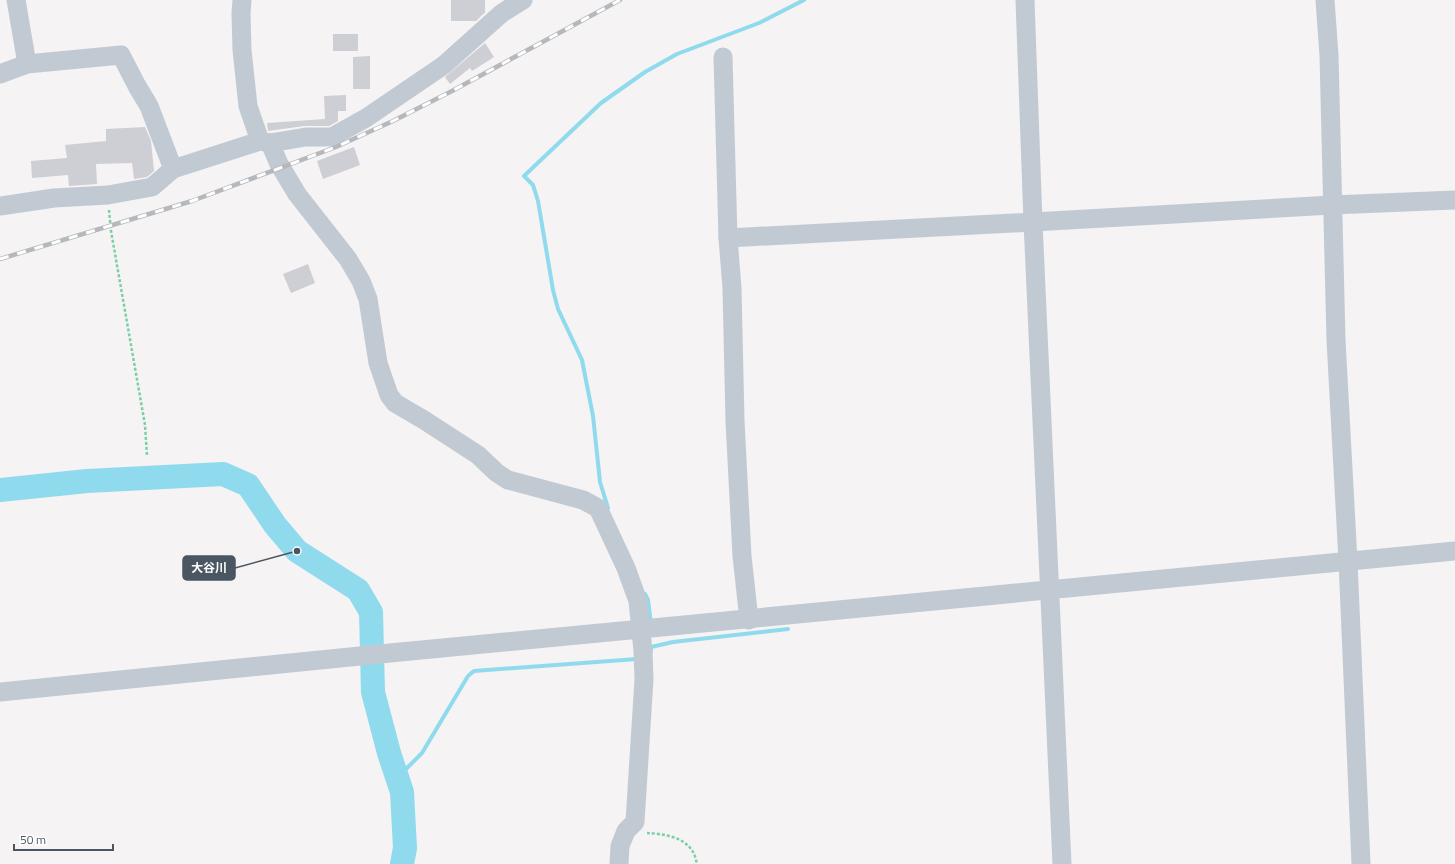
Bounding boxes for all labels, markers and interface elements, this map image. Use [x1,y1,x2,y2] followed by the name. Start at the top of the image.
[183,556,235,580] callout: 大谷川
[191,558,227,577] text: 大谷川
[14,826,113,852] scale bar
[20,830,46,849] text: 50 m

